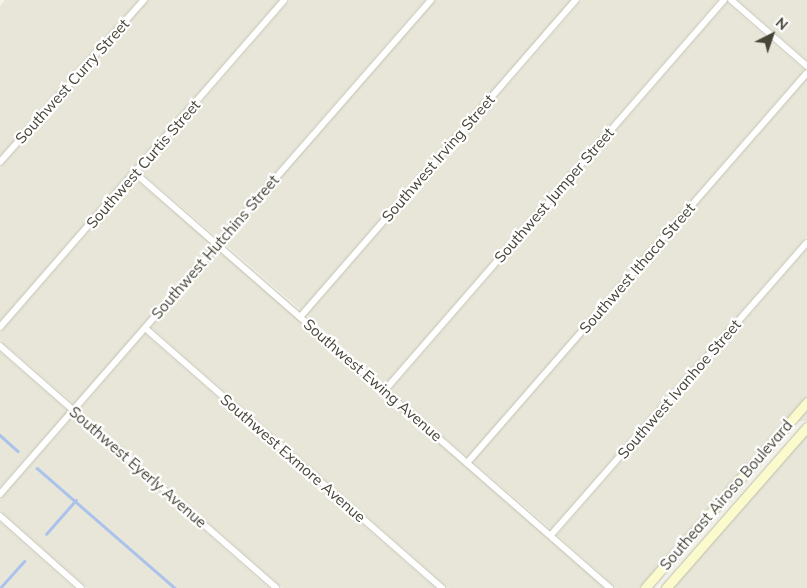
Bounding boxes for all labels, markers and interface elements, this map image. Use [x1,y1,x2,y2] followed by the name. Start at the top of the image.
[747,10,797,60] north arrow
[772,13,792,34] text: N
[11,15,133,147] street label: Southwest Curry Street
[378,91,498,225] street label: Southwest Irving Street
[82,96,204,232] street label: Southwest Curtis Street
[490,124,618,266] street label: Southwest Jumper Street
[148,171,282,323] street label: Southwest Hutchins Street
[575,199,699,337] street label: Southwest Ithaca Street
[300,315,446,445] street label: Southwest Ewing Avenue
[614,316,744,462] street label: Southwest Ivanhoe Street
[217,390,369,526] street label: Southwest Exmore Avenue
[66,402,210,532] street label: Southwest Eyerly Avenue
[656,416,796,574] street label: Southeast Airoso Boulevard

